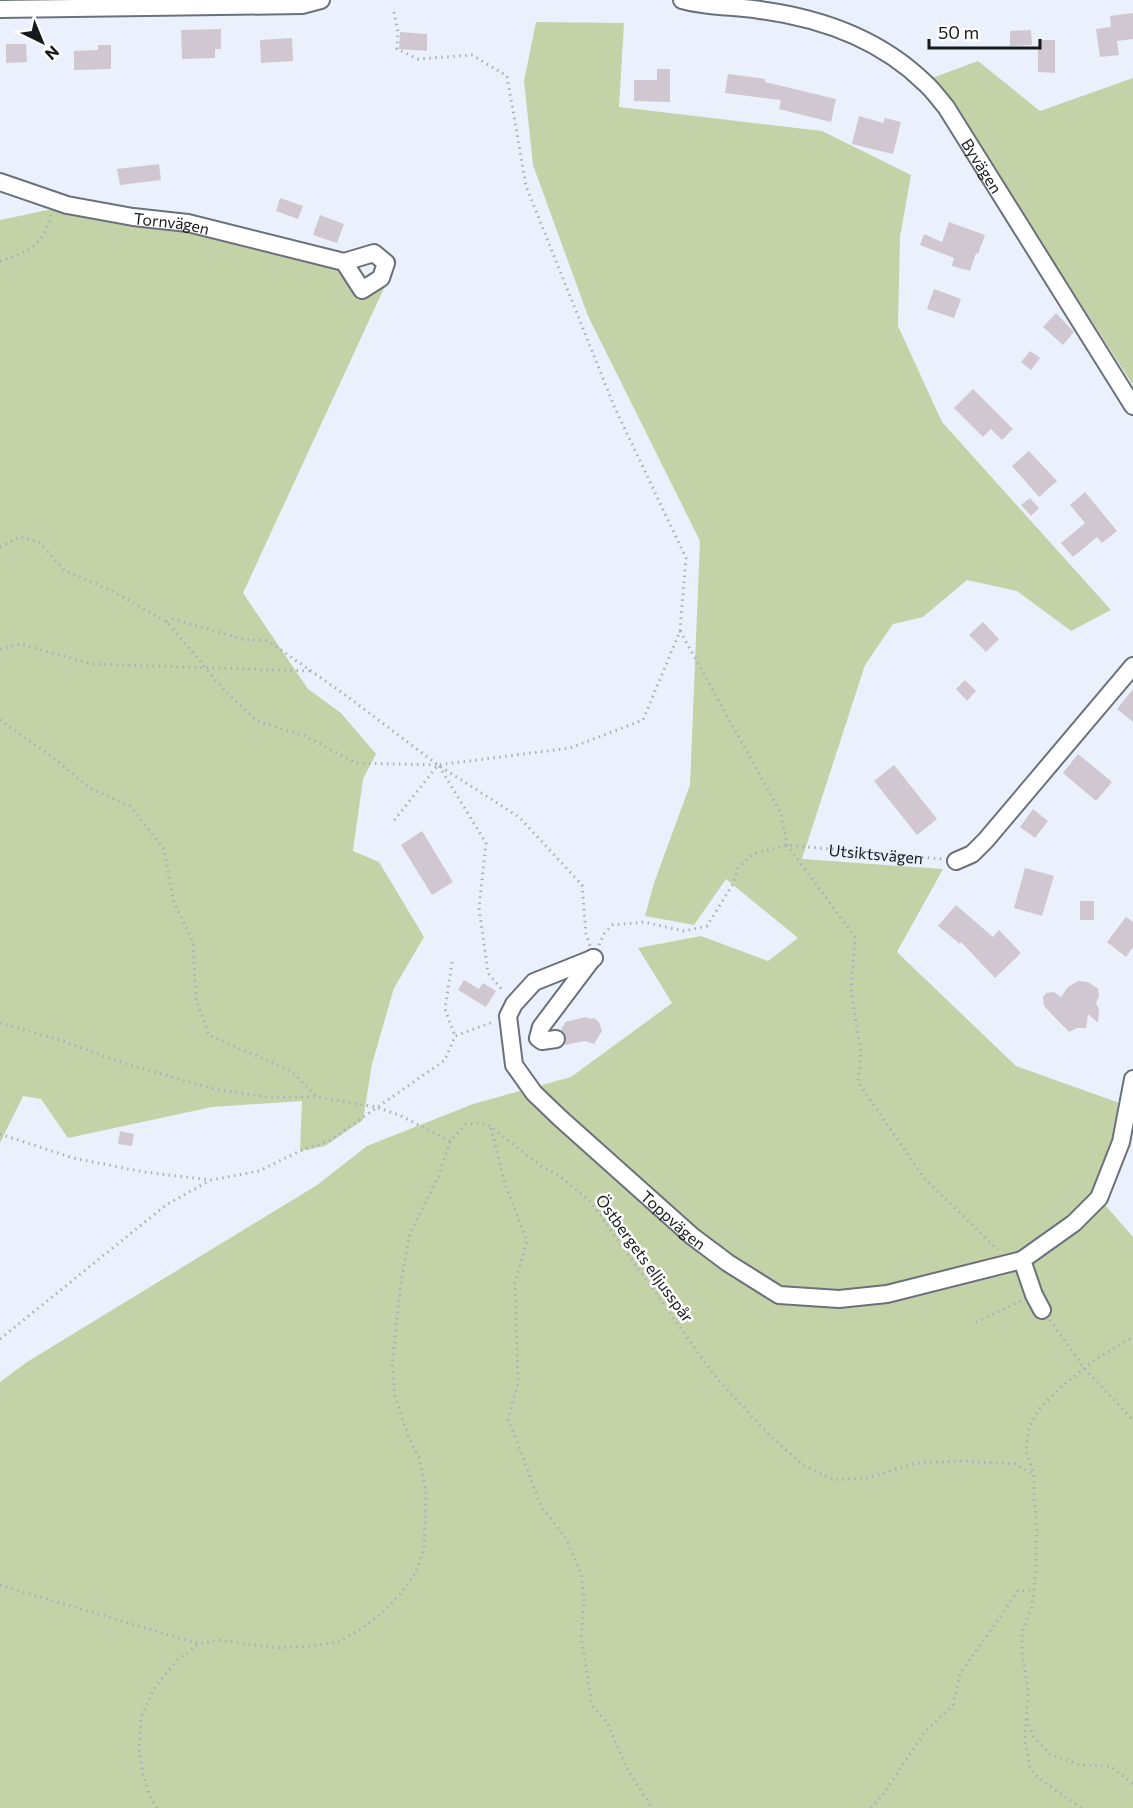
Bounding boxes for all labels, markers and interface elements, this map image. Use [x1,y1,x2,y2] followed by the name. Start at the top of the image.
[12,12,72,72] north arrow
[929,12,1040,50] scale bar
[938,21,979,43] text: 50 m
[42,42,63,64] text: N
[958,134,1007,196] street label: Byvägen
[133,208,212,238] street label: Tornvägen
[828,839,924,867] street label: Utsiktsvägen
[638,1186,710,1253] street label: Toppvägen
[592,1190,698,1326] street label: Östbergets elljusspår

